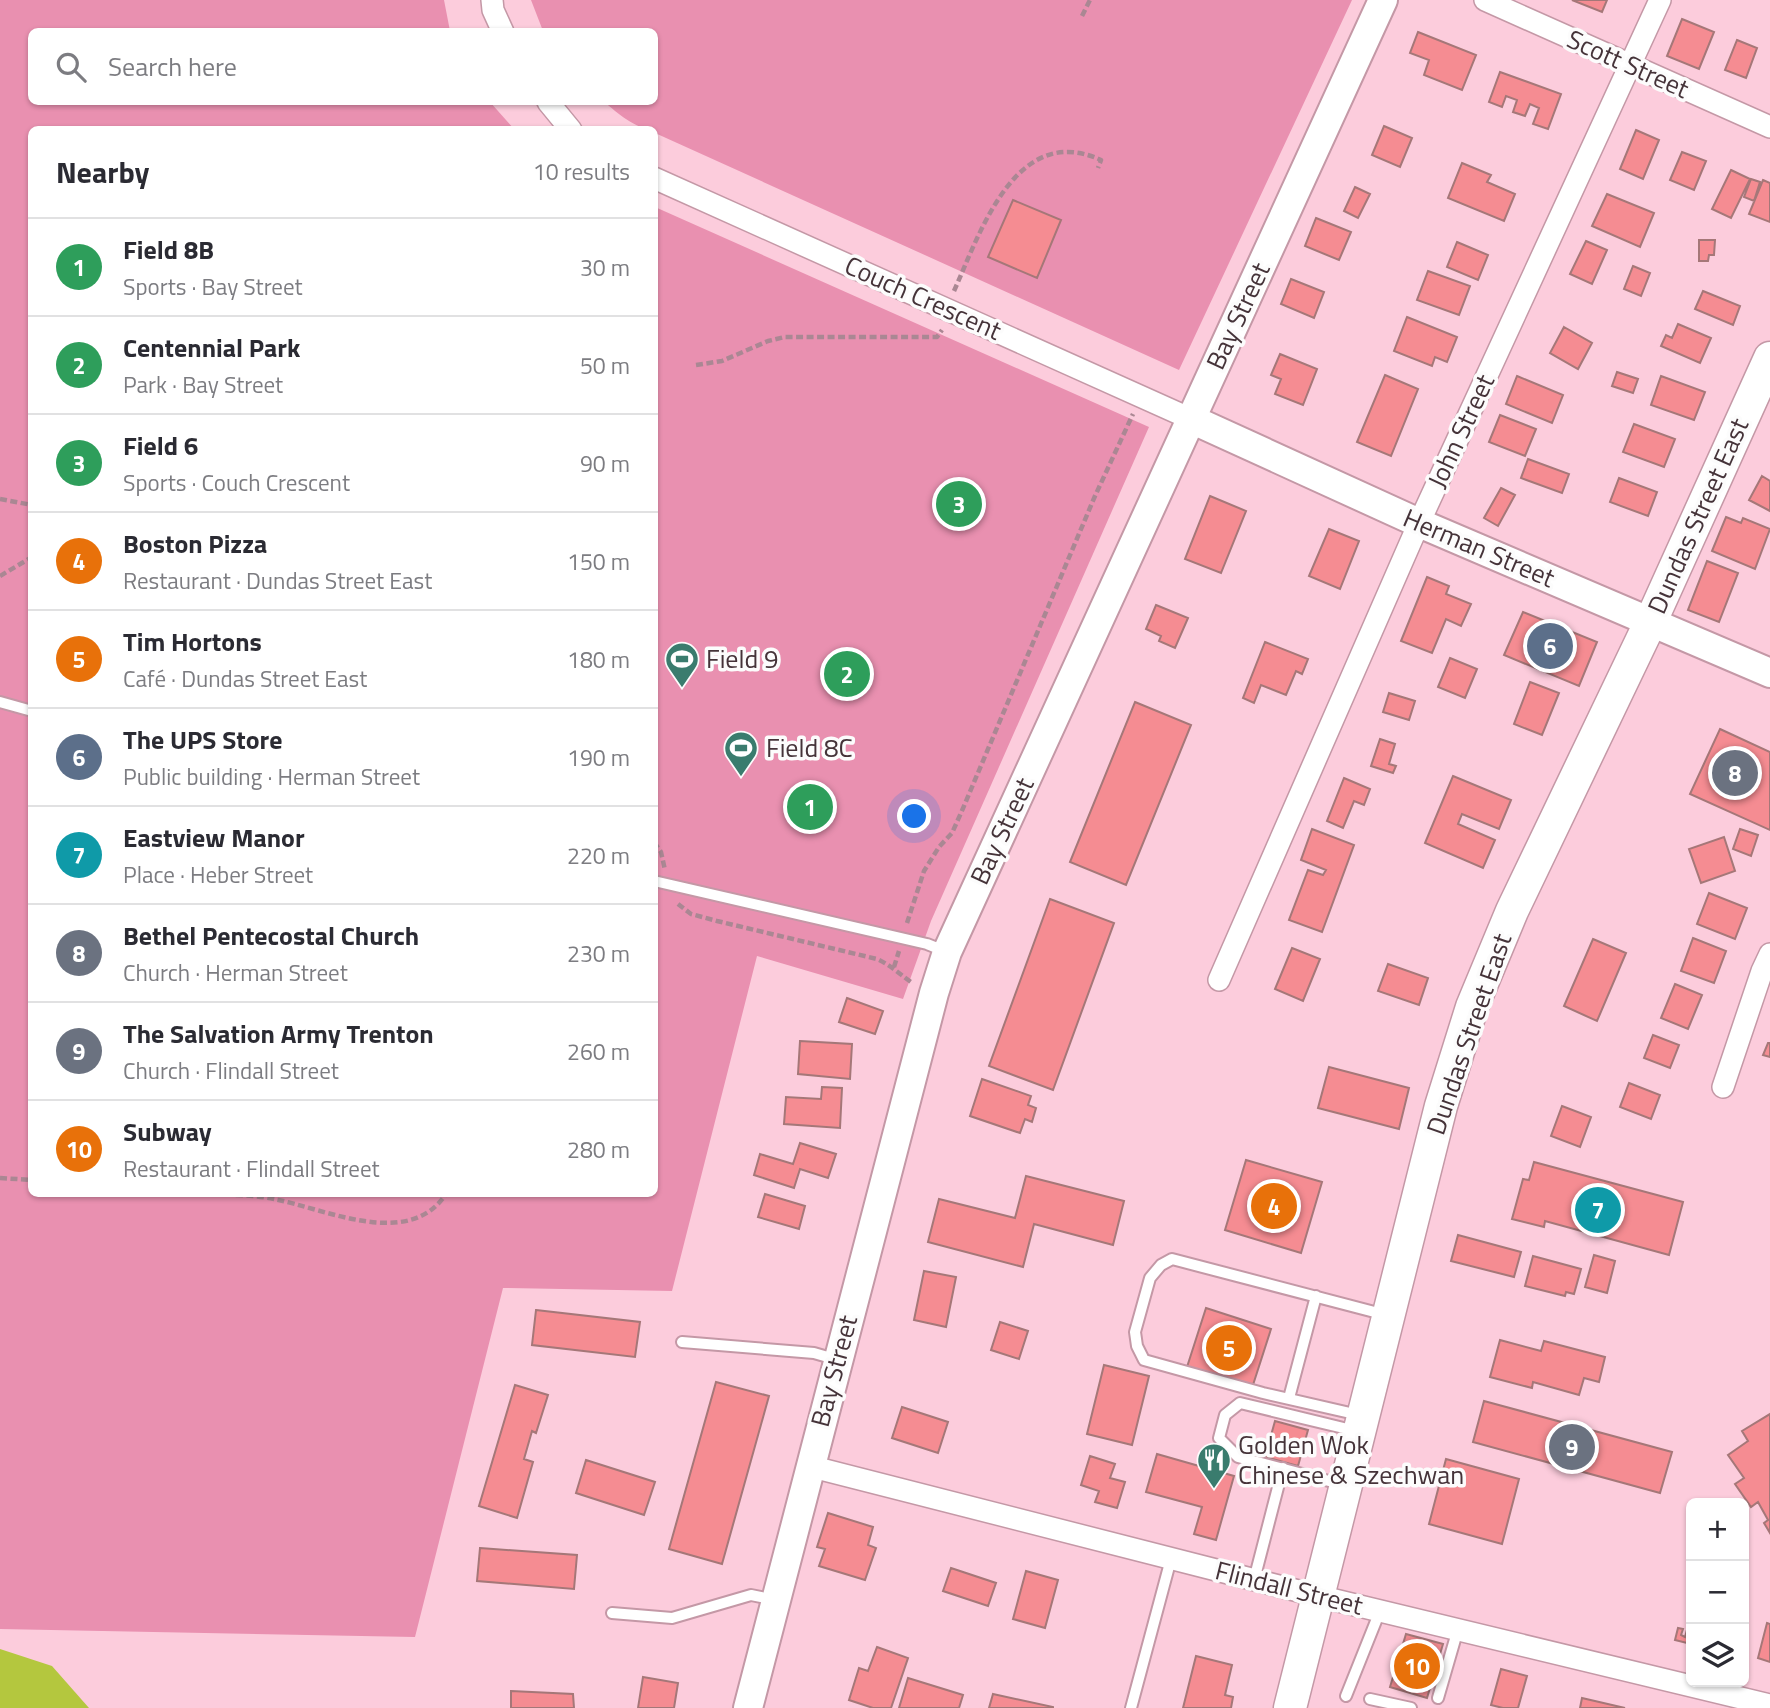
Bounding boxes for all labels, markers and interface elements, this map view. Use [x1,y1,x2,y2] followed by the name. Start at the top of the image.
[1561,19,1695,108] street label: Scott Street
[28,28,658,105] search box
[108,47,237,86] text: Search here
[52,48,90,86] icon: search
[56,149,149,195] text: Nearby
[533,154,630,189] text: 10 results
[123,230,214,269] text: Field 8B
[839,246,1008,349] street label: Couch Crescent
[73,250,85,285] text: 1
[580,250,630,285] text: 30 m
[1196,256,1279,376] street label: Bay Street
[123,269,303,304] text: Sports · Bay Street
[123,328,300,367] text: Centennial Park
[73,348,85,383] text: 2
[580,348,630,383] text: 50 m
[123,367,283,402] text: Park · Bay Street
[1417,367,1504,494] street label: John Street
[1637,412,1758,620] street label: Dundas Street East
[123,426,198,465] text: Field 6
[73,446,85,481] text: 3
[580,446,630,481] text: 90 m
[123,465,350,500] text: Sports · Couch Crescent
[936,478,982,530] pin: 3
[1397,498,1561,597] street label: Herman Street
[123,524,267,563] text: Boston Pizza
[73,544,85,579] text: 4
[567,544,630,579] text: 150 m
[123,563,432,598] text: Restaurant · Dundas Street East
[1527,620,1573,672] pin: 6
[123,622,262,661] text: Tim Hortons
[706,639,779,678] place label: Field 9
[663,640,701,689] sports icon: Field 9
[73,642,85,677] text: 5
[567,642,630,677] text: 180 m
[824,648,870,700] pin: 2
[123,661,367,696] text: Café · Dundas Street East
[123,720,282,759] text: The UPS Store
[766,728,853,767] place label: Field 8C
[722,729,760,778] sports icon: Field 8C
[73,740,85,775] text: 6
[567,740,630,775] text: 190 m
[1712,747,1758,799] pin: 8
[123,759,420,794] text: Public building · Herman Street
[960,771,1043,891] street label: Bay Street
[787,781,833,833] pin: 1
[897,799,931,833] your location
[123,818,305,857] text: Eastview Manor
[73,838,85,873] text: 7
[567,838,630,873] text: 220 m
[123,857,313,892] text: Place · Heber Street
[123,916,419,955] text: Bethel Pentecostal Church
[1416,928,1521,1140] street label: Dundas Street East
[73,936,85,971] text: 8
[567,936,630,971] text: 230 m
[123,955,348,990] text: Church · Herman Street
[123,1014,434,1053] text: The Salvation Army Trenton
[73,1034,85,1069] text: 9
[567,1034,630,1069] text: 260 m
[123,1053,339,1088] text: Church · Flindall Street
[123,1112,212,1151] text: Subway
[66,1132,92,1167] text: 10
[567,1132,630,1167] text: 280 m
[123,1151,380,1186] text: Restaurant · Flindall Street
[1251,1180,1297,1232] pin: 4
[1575,1184,1621,1236] pin: 7
[800,1311,867,1431] street label: Bay Street
[1206,1322,1252,1374] pin: 5
[1549,1421,1595,1473] pin: 9
[1238,1425,1464,1494] place label: Golden Wok Chinese & Szechwan
[1195,1441,1233,1490] restaurant icon: Golden Wok Chinese & Szechwan
[1686,1498,1749,1687] map controls
[1686,1498,1749,1561] button: +
[1211,1550,1367,1625] street label: Flindall Street
[1686,1561,1749,1624] button: −
[1686,1624,1749,1687] button: layers
[1394,1640,1440,1692] pin: 10

